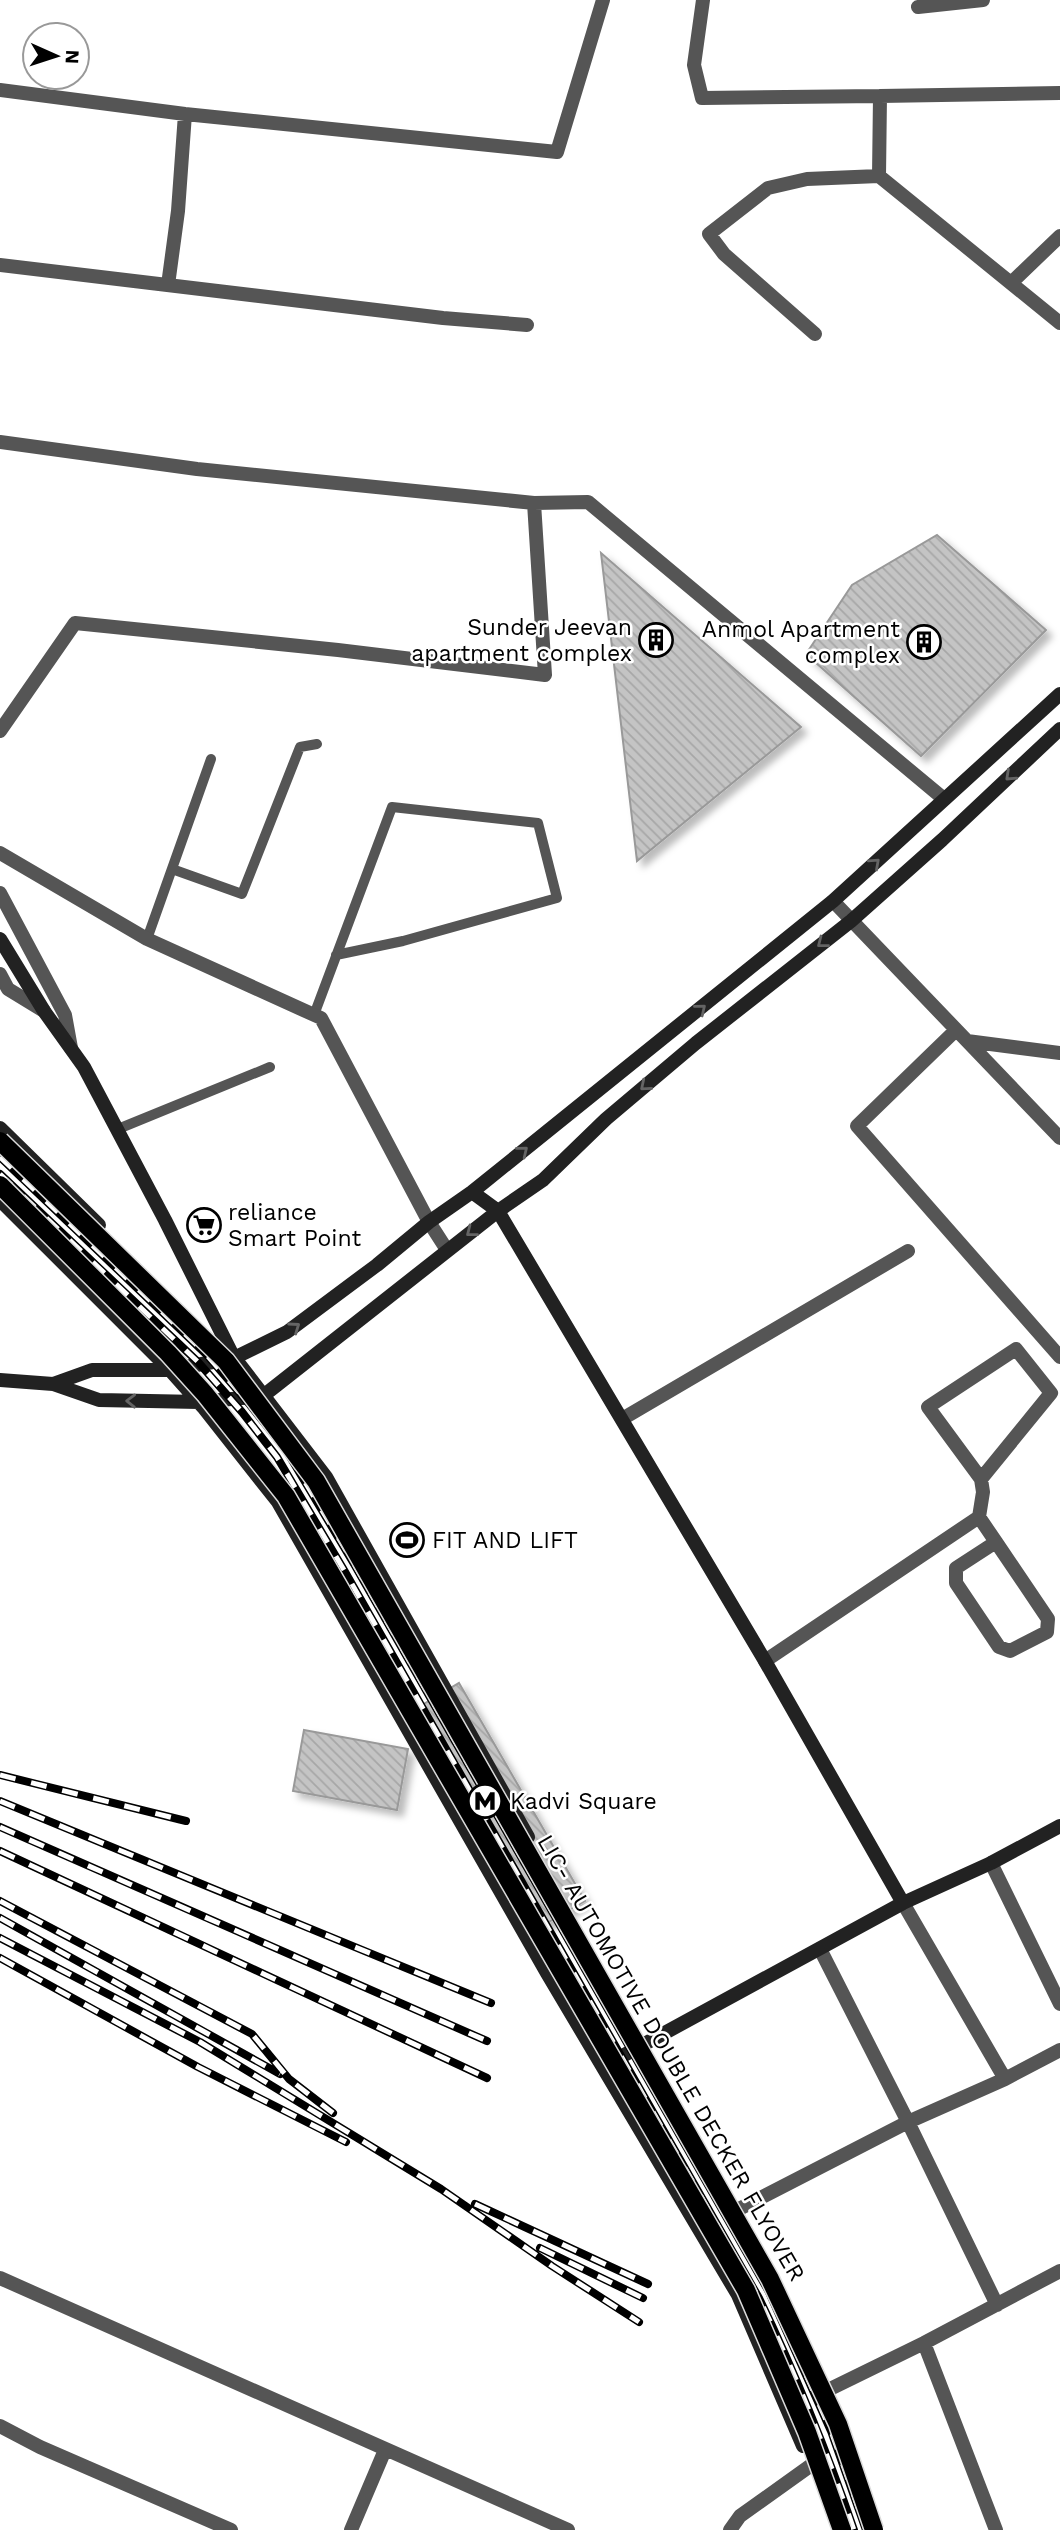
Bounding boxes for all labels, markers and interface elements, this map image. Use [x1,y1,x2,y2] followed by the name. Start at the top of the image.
[21,21,91,91] north arrow
[61,49,84,65] text: N
[411,614,632,667] place label: Sunder Jeevan apartment complex
[702,616,900,669] place label: Anmol Apartment complex
[637,621,675,659] building icon: Sunder Jeevan apartment complex
[905,623,943,661] building icon: Anmol Apartment complex
[1005,768,1018,781] one-way arrow
[867,859,880,871] one-way arrow
[817,935,830,948] one-way arrow
[693,1005,705,1018] one-way arrow
[640,1078,653,1090] one-way arrow
[515,1147,527,1160] one-way arrow
[228,1199,362,1252] place label: reliance Smart Point
[185,1206,223,1244] supermarket icon: reliance Smart Point
[466,1223,478,1236] one-way arrow
[287,1322,300,1335] one-way arrow
[125,1393,136,1408] one-way arrow
[388,1521,426,1559] sports icon: FIT AND LIFT
[432,1527,578,1554] place label: FIT AND LIFT
[466,1782,504,1820] metro station icon: Kadvi Square
[510,1788,657,1815] place label: Kadvi Square
[532,1830,810,2286] street label: LIC- AUTOMOTIVE DOUBLE DECKER FLYOVER

